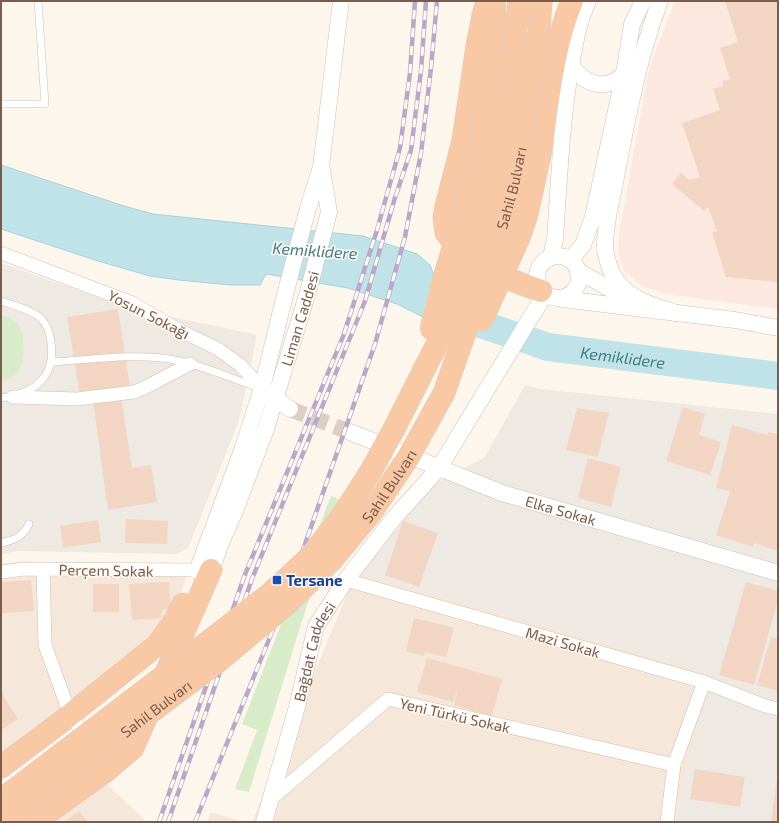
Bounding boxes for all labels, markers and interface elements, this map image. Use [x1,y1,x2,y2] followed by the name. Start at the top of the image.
[492,145,530,231] street label: Sahil Bulvarı
[272,238,359,262] water label: Kemiklidere
[277,269,322,368] street label: Liman Caddesi
[105,286,193,342] street label: Yosun Sokağı
[579,342,667,371] water label: Kemiklidere
[358,446,420,526] street label: Sahil Bulvarı
[523,491,599,529] street label: Elka Sokak
[58,560,154,581] street label: Perçem Sokak
[286,571,342,589] place label: Tersane
[271,574,283,586] marker: Tersane
[290,598,339,703] street label: Bağdat Caddesi
[524,623,603,661] street label: Mazi Sokak
[117,676,195,741] street label: Sahil Bulvarı
[398,694,512,737] street label: Yeni Türkü Sokak

